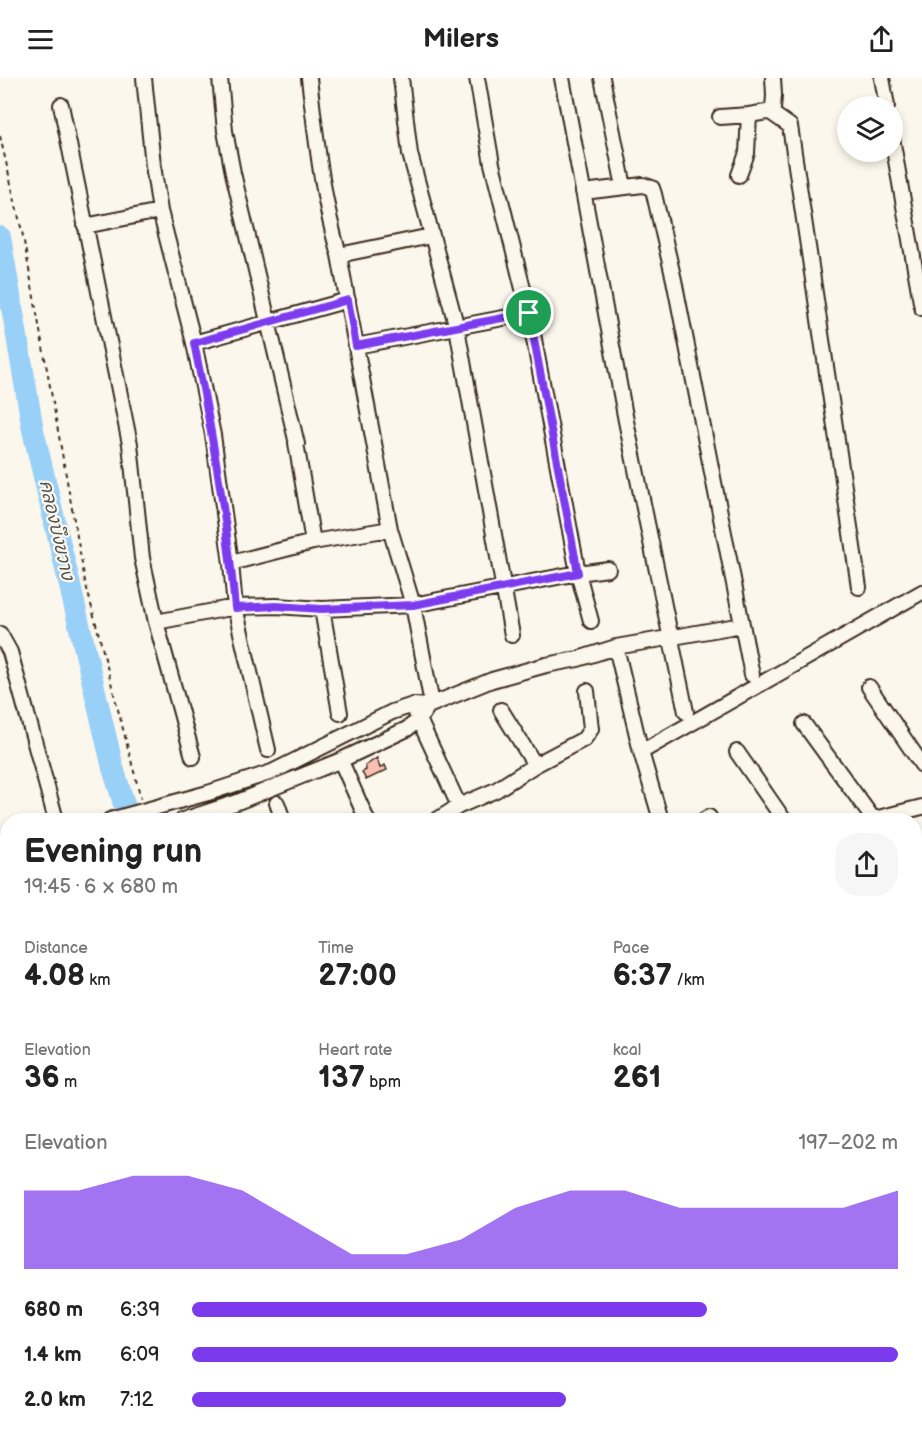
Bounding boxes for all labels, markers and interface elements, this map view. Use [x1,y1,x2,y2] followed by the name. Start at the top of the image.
[24,23,57,56] icon: menu
[423,23,499,55] text: Milers
[865,23,898,56] icon: share
[837,96,903,162] map controls
[837,96,903,162] button: layers
[503,287,554,338] pin
[512,296,545,329] icon: arrive
[35,478,80,584] water label: คลองบึงขวาง
[24,832,202,872] text: Evening run
[835,833,898,896] button: share
[24,875,178,899] text: 19:45 · 6 × 680 m
[24,939,88,958] text: Distance
[318,939,354,958] text: Time
[613,939,649,958] text: Pace
[24,958,85,994] text: 4.08
[318,958,397,994] text: 27:00
[613,958,672,994] text: 6:37
[85,971,110,990] text: km
[672,971,705,990] text: /km
[24,1041,91,1060] text: Elevation
[318,1041,392,1060] text: Heart rate
[613,1041,641,1060] text: kcal
[24,1060,60,1096] text: 36
[318,1060,365,1096] text: 137
[613,1060,661,1096] text: 261
[60,1073,77,1092] text: m
[365,1073,401,1092] text: bpm
[24,1131,107,1155] text: Elevation
[798,1131,898,1155] text: 197–202 m
[24,1298,83,1322] text: 680 m
[120,1298,160,1322] text: 6:39
[24,1343,82,1367] text: 1.4 km
[120,1343,160,1367] text: 6:09
[24,1388,86,1412] text: 2.0 km
[120,1388,153,1412] text: 7:12

